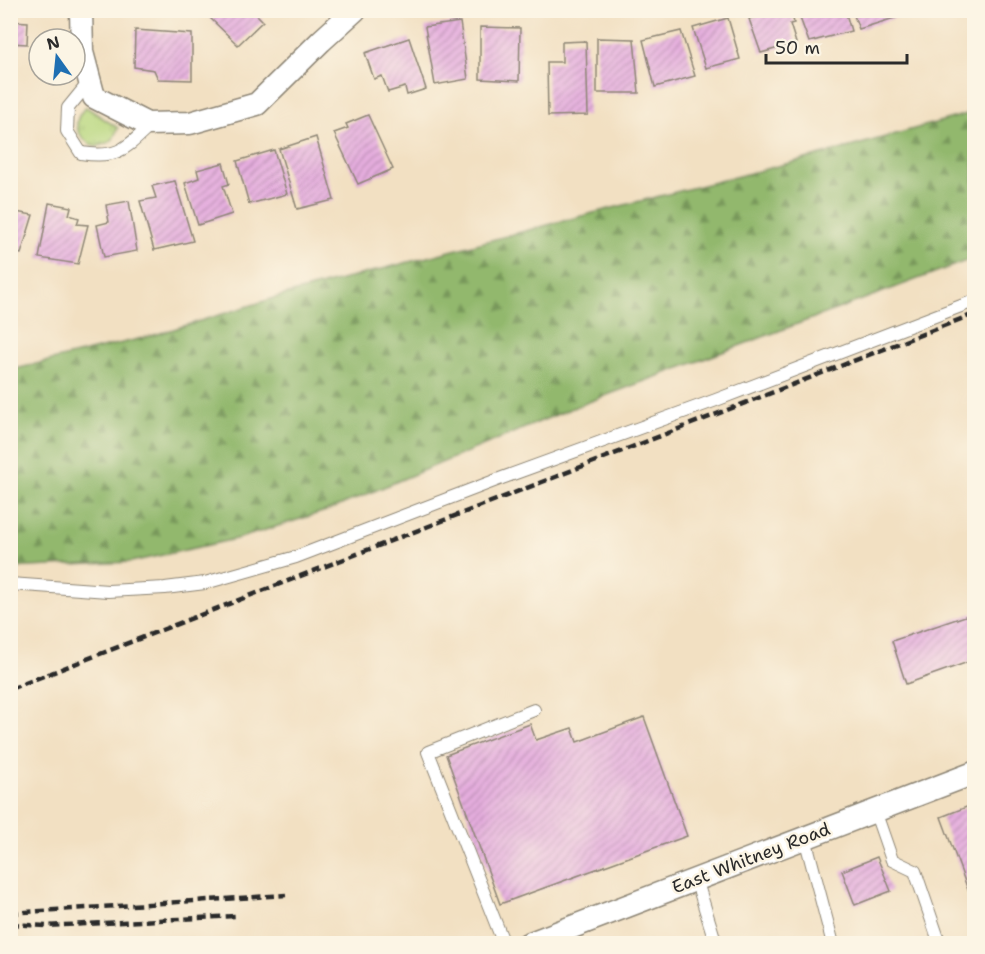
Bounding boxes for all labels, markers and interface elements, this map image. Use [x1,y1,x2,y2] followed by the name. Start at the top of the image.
[27,27,87,87] north arrow
[766,27,907,65] scale bar
[44,31,62,55] text: N
[775,36,820,60] text: 50 m
[668,817,834,899] street label: East Whitney Road

